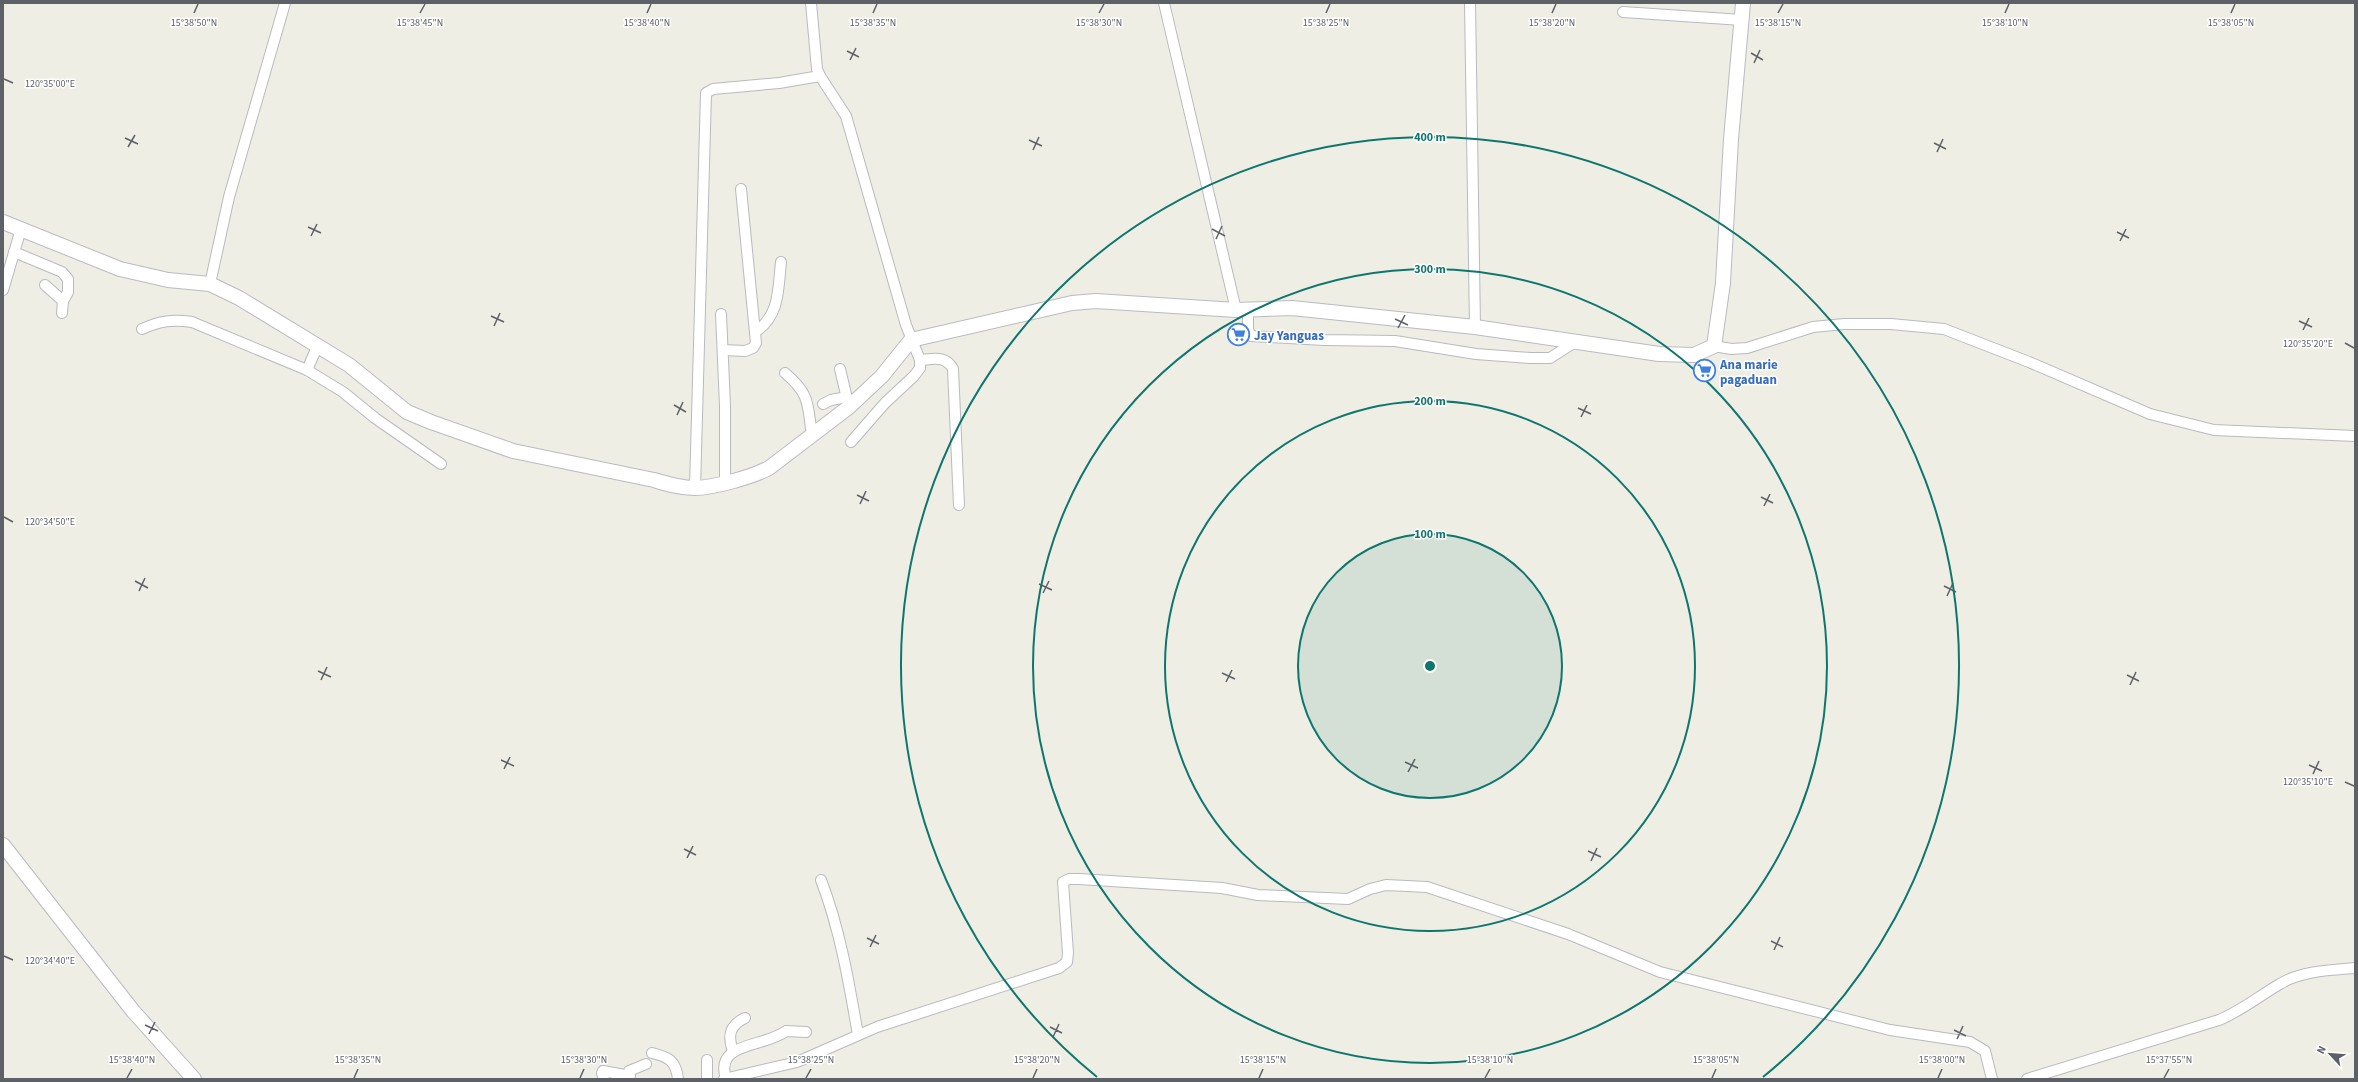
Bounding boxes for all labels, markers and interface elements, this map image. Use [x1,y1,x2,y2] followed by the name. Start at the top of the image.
[171,16,217,30] text: 15°38'50"N
[397,16,443,30] text: 15°38'45"N
[624,16,670,30] text: 15°38'40"N
[850,16,896,30] text: 15°38'35"N
[1076,16,1122,30] text: 15°38'30"N
[1303,16,1349,30] text: 15°38'25"N
[1529,16,1575,30] text: 15°38'20"N
[1755,16,1801,30] text: 15°38'15"N
[1982,16,2028,30] text: 15°38'10"N
[2208,16,2254,30] text: 15°38'05"N
[25,77,75,91] text: 120°35'00"E
[1414,129,1446,146] text: 400 m
[1414,261,1446,278] text: 300 m
[1225,322,1251,348] supermarket icon: Jay Yanguas
[1254,327,1324,345] place label: Jay Yanguas
[2283,337,2333,351] text: 120°35'20"E
[1719,356,1778,389] place label: Ana marie pagaduan
[1692,358,1718,384] supermarket icon: Ana marie pagaduan
[1414,393,1446,410] text: 200 m
[25,515,75,529] text: 120°34'50"E
[1414,526,1446,543] text: 100 m
[1423,659,1437,673] centre of rings
[2283,775,2333,789] text: 120°35'10"E
[25,954,75,968] text: 120°34'40"E
[2310,1034,2350,1074] north arrow
[2313,1043,2330,1056] text: N
[109,1053,155,1067] text: 15°38'40"N
[335,1053,381,1067] text: 15°38'35"N
[561,1053,607,1067] text: 15°38'30"N
[788,1053,834,1067] text: 15°38'25"N
[1014,1053,1060,1067] text: 15°38'20"N
[1240,1053,1286,1067] text: 15°38'15"N
[1467,1053,1513,1067] text: 15°38'10"N
[1693,1053,1739,1067] text: 15°38'05"N
[1919,1053,1965,1067] text: 15°38'00"N
[2146,1053,2192,1067] text: 15°37'55"N

